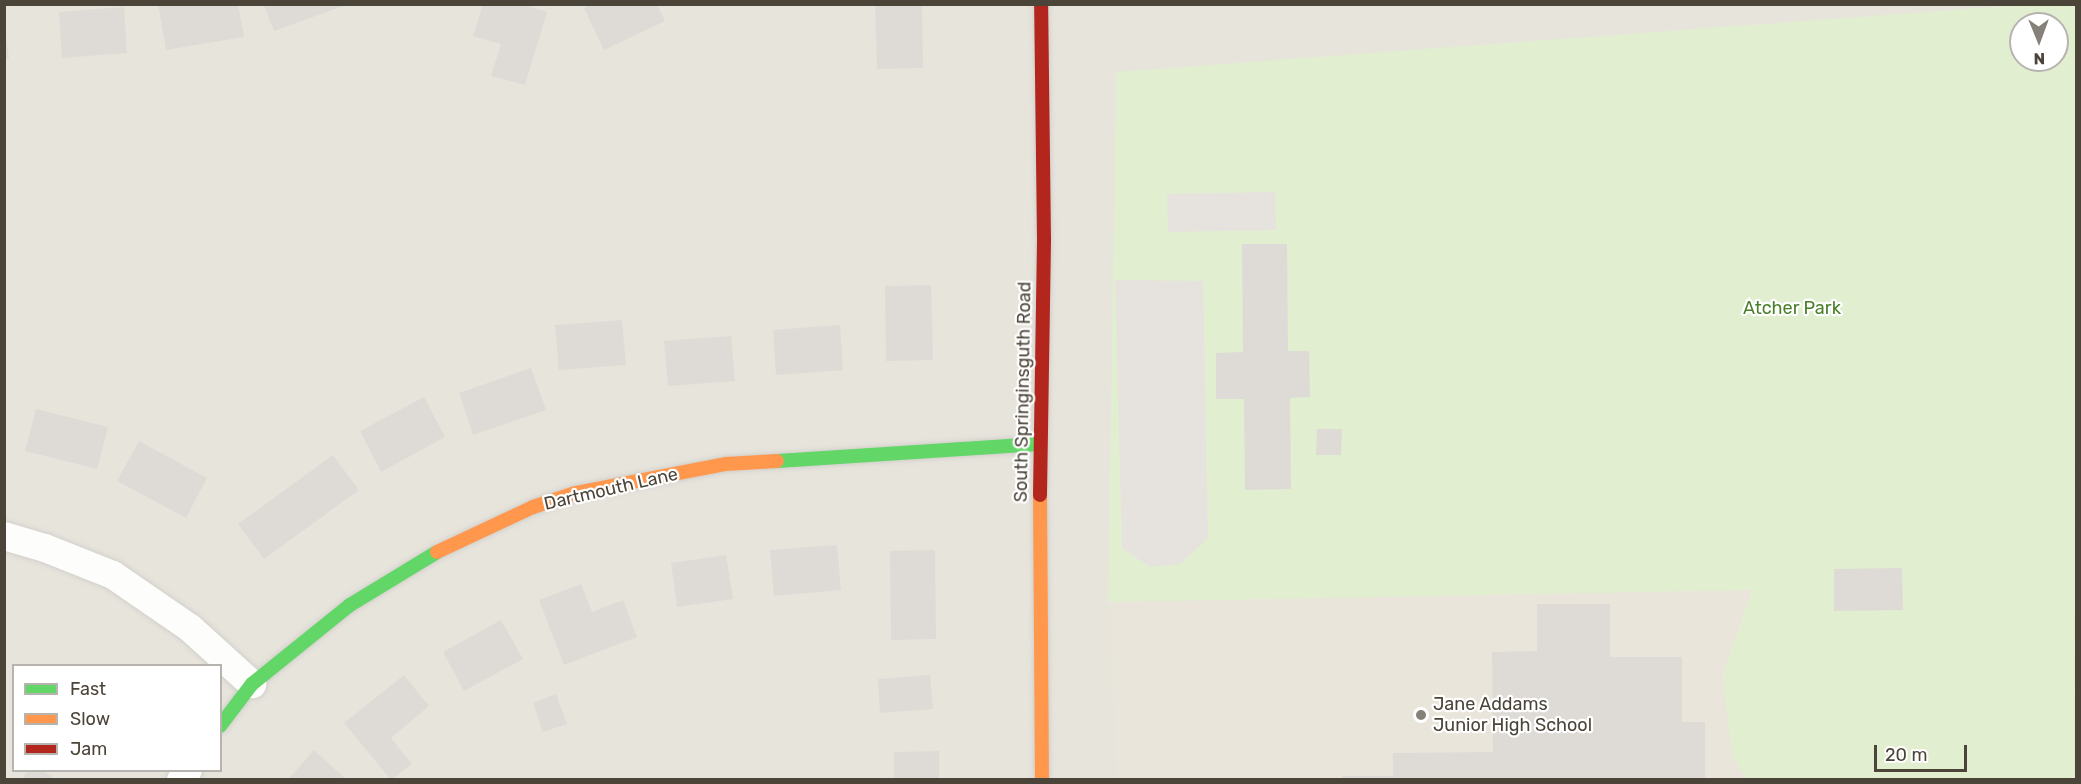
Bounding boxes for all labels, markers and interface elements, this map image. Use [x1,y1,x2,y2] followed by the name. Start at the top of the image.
[2009,12,2069,72] north arrow
[2033,49,2045,68] text: N
[1010,282,1036,502] street label: South Springinsguth Road
[1743,297,1841,319] park label: Atcher Park
[542,463,680,515] street label: Dartmouth Lane
[12,664,222,772] legend
[70,678,106,700] text: Fast
[1433,694,1592,736] place label: Jane Addams Junior High School
[70,708,110,730] text: Slow
[1414,708,1428,722] marker: Jane Addams Junior High School
[1877,733,1970,771] scale bar
[70,738,107,760] text: Jam
[1885,744,1927,766] text: 20 m

